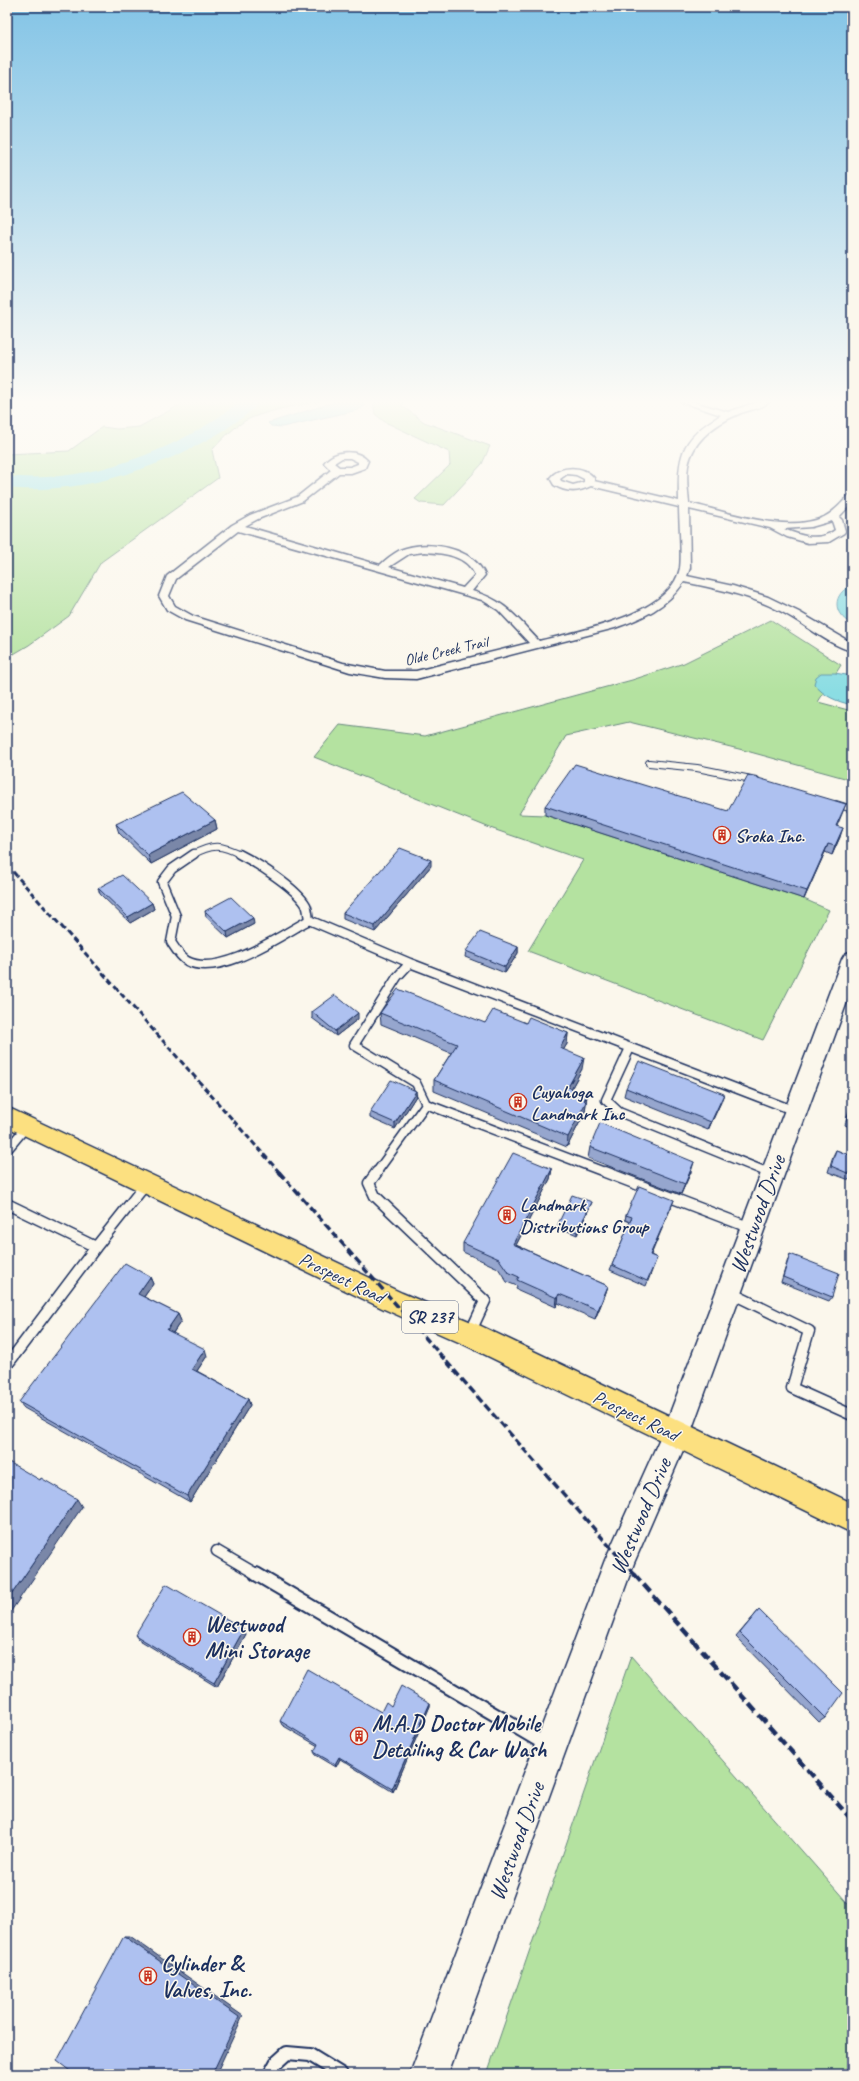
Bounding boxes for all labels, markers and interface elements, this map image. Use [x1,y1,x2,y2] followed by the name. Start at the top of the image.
[403,631,493,670] street label: Olde Creek Trail
[735,824,805,848] place label: Sroka Inc.
[712,825,732,845] building icon: Sroka Inc.
[531,1080,626,1126] place label: Cuyahoga Landmark Inc
[508,1092,528,1112] building icon: Cuyahoga Landmark Inc
[723,1150,793,1277] street label: Westwood Drive
[520,1193,650,1239] place label: Landmark Distributions Group
[497,1205,517,1225] building icon: Landmark Distributions Group
[295,1247,391,1310] street label: Prospect Road
[402,1301,458,1333] road number: SR 237
[589,1385,685,1448] street label: Prospect Road
[603,1452,679,1579] street label: Westwood Drive
[205,1610,311,1665] place label: Westwood Mini Storage
[182,1627,202,1647] building icon: Westwood Mini Storage
[372,1709,548,1764] place label: M.A.D Doctor Mobile Detailing & Car Wash
[349,1726,369,1746] building icon: M.A.D Doctor Mobile Detailing & Car Wash
[482,1777,552,1904] street label: Westwood Drive
[161,1949,252,2004] place label: Cylinder & Valves, Inc.
[138,1966,158,1986] building icon: Cylinder & Valves, Inc.

